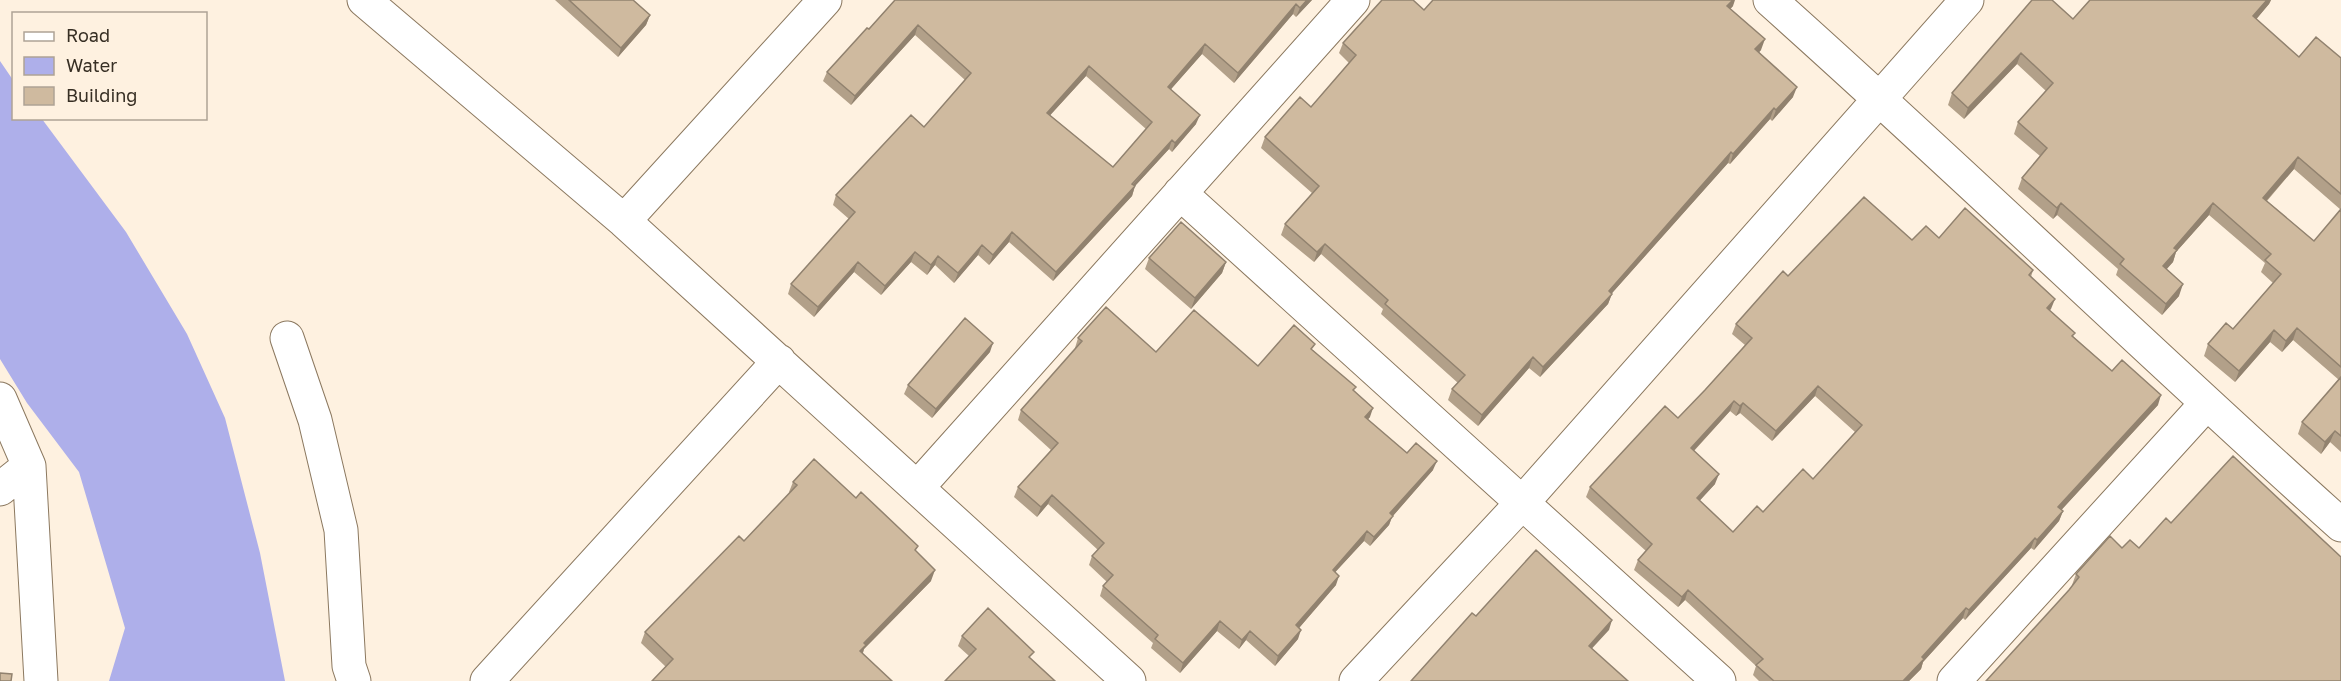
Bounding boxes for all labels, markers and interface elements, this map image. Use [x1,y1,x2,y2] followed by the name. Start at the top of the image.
[12,12,207,120] legend
[66,24,110,46] text: Road
[66,54,117,76] text: Water
[66,84,137,106] text: Building

